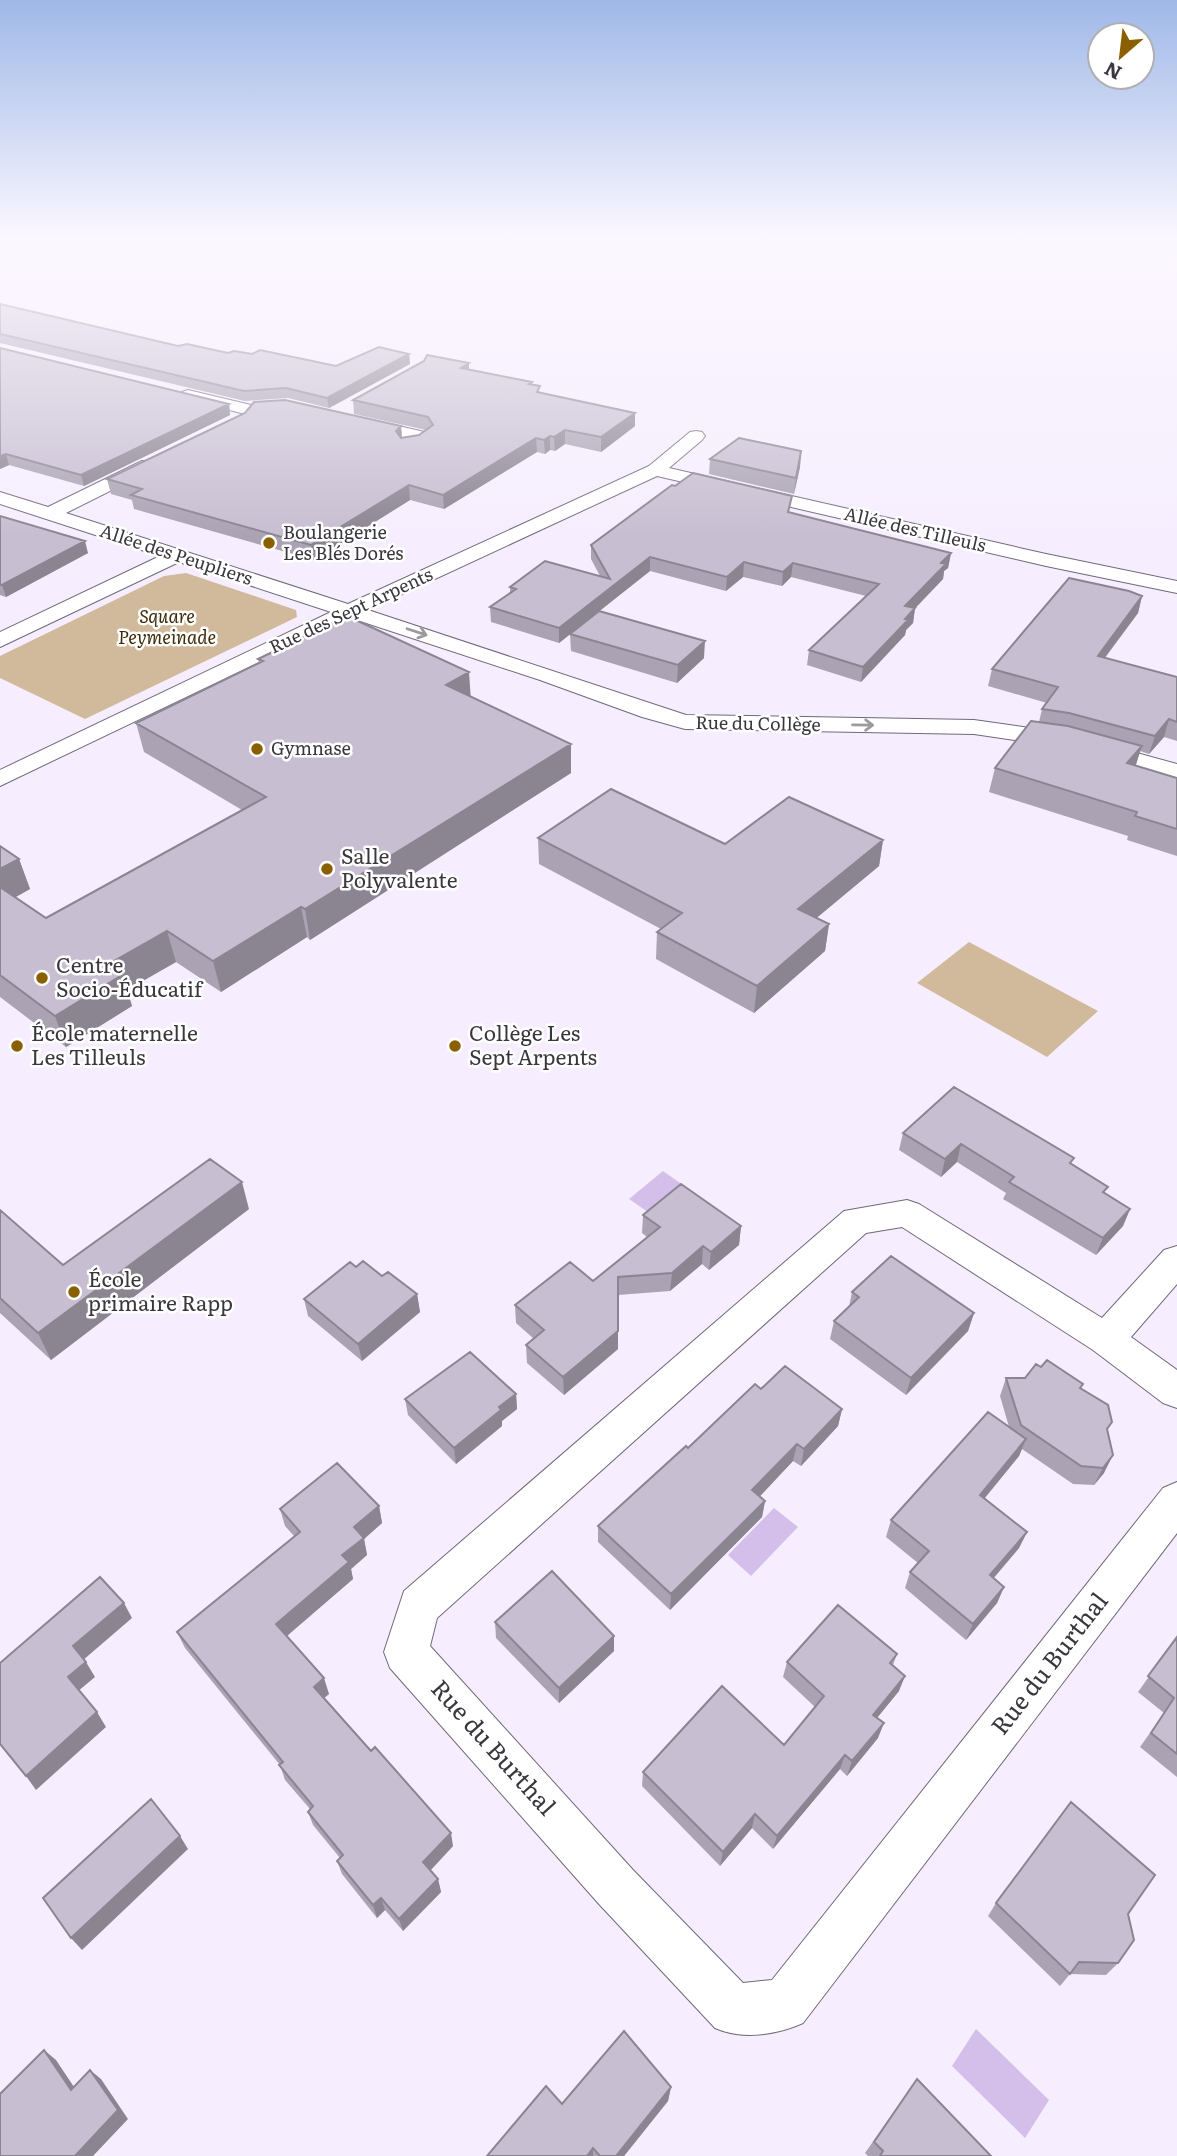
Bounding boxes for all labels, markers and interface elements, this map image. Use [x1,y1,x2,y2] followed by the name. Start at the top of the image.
[1086,21,1156,91] north arrow
[1099,56,1126,88] text: N
[842,499,989,558] street label: Allée des Tilleuls
[97,516,256,591] street label: Allée des Peupliers
[283,518,404,566] place label: Boulangerie Les Blés Dorés
[261,535,277,551] marker: Boulangerie Les Blés Dorés
[264,560,437,659] street label: Rue des Sept Arpents
[118,602,216,650] park label: Square Peymeinade
[405,627,427,640] one-way arrow
[695,708,821,737] street label: Rue du Collège
[852,718,875,732] one-way arrow
[271,734,351,761] place label: Gymnase
[249,741,265,757] marker: Gymnase
[341,839,458,894] place label: Salle Polyvalente
[319,861,335,877] marker: Salle Polyvalente
[56,948,204,1003] place label: Centre Socio-Éducatif
[34,970,50,986] marker: Centre Socio-Éducatif
[31,1016,198,1071] place label: École maternelle Les Tilleuls
[469,1016,597,1071] place label: Collège Les Sept Arpents
[9,1038,25,1054] marker: École maternelle Les Tilleuls
[447,1038,463,1054] marker: Collège Les Sept Arpents
[88,1262,233,1317] place label: École primaire Rapp
[66,1284,82,1300] marker: École primaire Rapp
[981,1584,1115,1741] street label: Rue du Burthal
[424,1671,565,1822] street label: Rue du Burthal

